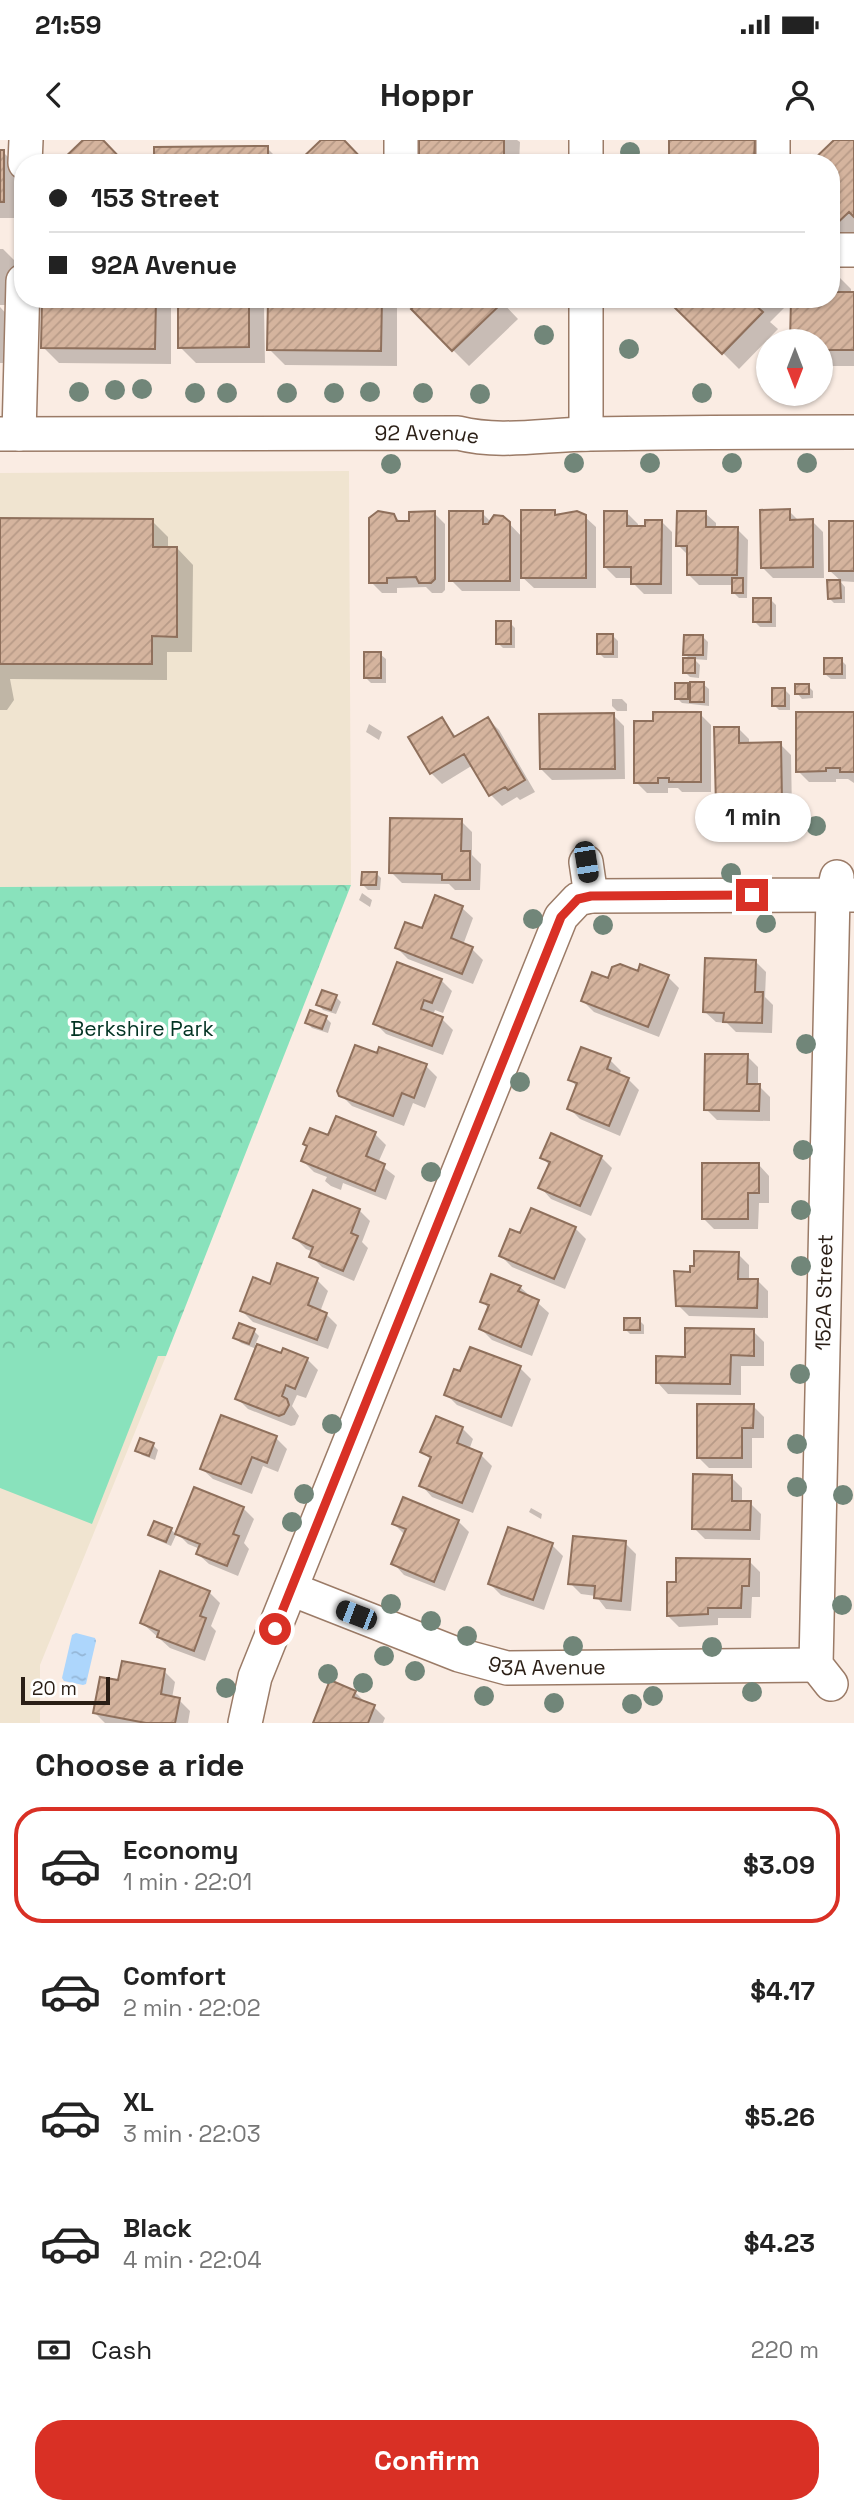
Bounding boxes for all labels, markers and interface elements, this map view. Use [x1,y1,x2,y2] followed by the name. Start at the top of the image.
[35,8,102,42] text: 21:59
[380,75,474,115] text: Hoppr
[35,76,73,114] icon: back
[781,76,819,114] icon: person
[91,181,220,215] text: 153 Street
[91,248,237,282] text: 92A Avenue
[756,329,833,406] north arrow
[756,329,833,406] map controls
[375,419,481,450] street label: 92 Avenue
[694,794,810,842] callout: 1 min
[725,802,781,832] text: 1 min
[573,840,600,884] car
[736,879,768,911] route end
[70,1015,214,1042] park label: Berkshire Park
[809,1234,839,1351] street label: 152A Street
[333,1598,380,1632] car
[259,1613,291,1645] route start
[485,1649,606,1681] street label: 93A Avenue
[21,1674,110,1706] scale bar
[32,1676,77,1701] text: 20 m
[35,1745,245,1785] text: Choose a ride
[123,1833,239,1867] text: Economy
[39,1834,102,1897] icon: car
[743,1848,815,1882] text: $3.09
[123,1867,252,1897] text: 1 min · 22:01
[123,1959,226,1993] text: Comfort
[39,1960,102,2023] icon: car
[750,1974,815,2008] text: $4.17
[123,1993,261,2023] text: 2 min · 22:02
[123,2085,154,2119] text: XL
[39,2086,102,2149] icon: car
[744,2100,815,2134] text: $5.26
[123,2119,261,2149] text: 3 min · 22:03
[123,2211,192,2245] text: Black
[39,2212,102,2275] icon: car
[744,2226,815,2260] text: $4.23
[123,2245,262,2275] text: 4 min · 22:04
[35,2331,73,2369] icon: cash
[91,2333,152,2367] text: Cash
[751,2335,819,2365] text: 220 m
[35,2420,819,2500] button: Confirm

